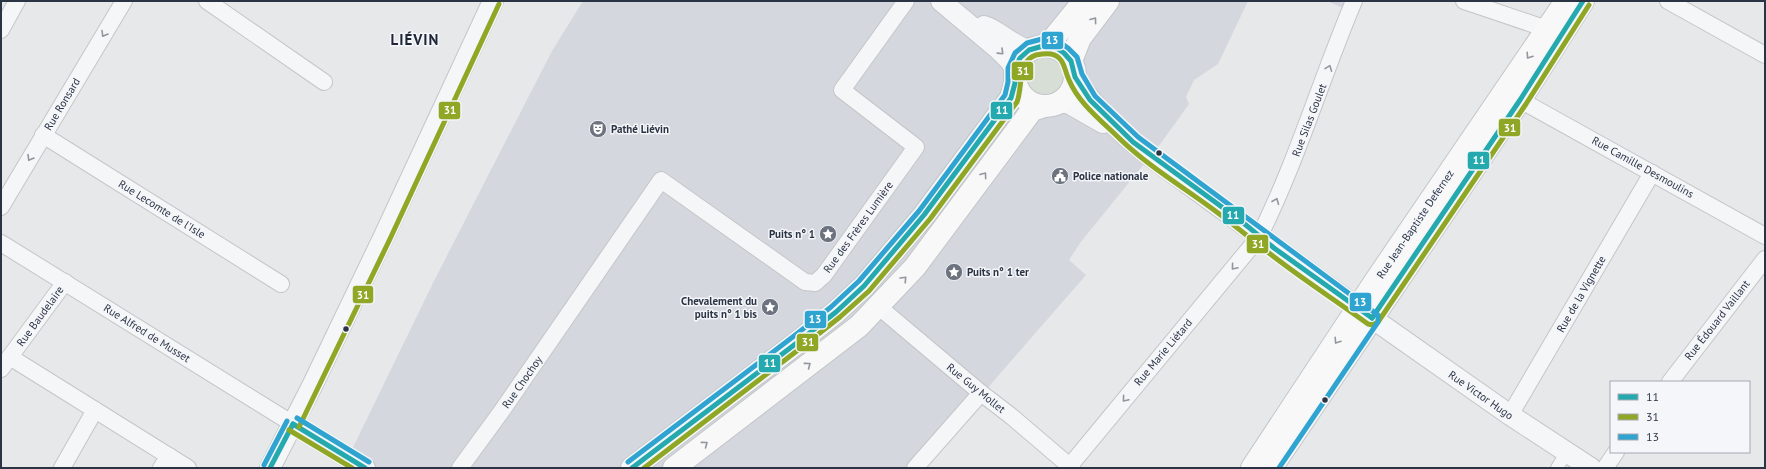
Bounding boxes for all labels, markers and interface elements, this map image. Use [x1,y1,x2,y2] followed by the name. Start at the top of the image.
[1089,17,1096,24] one-way arrow
[101,30,108,37] one-way arrow
[391,30,439,49] district label: LIÉVIN
[1041,31,1064,50] line badge: 13
[1046,33,1058,47] text: 13
[996,47,1004,55] one-way arrow
[1526,52,1533,59] one-way arrow
[1011,61,1034,81] line badge: 31
[1017,64,1029,78] text: 31
[1324,64,1332,71] one-way arrow
[41,75,83,133] street label: Rue Ronsard
[1289,81,1329,158] street label: Rue Silas Goulet
[438,101,461,120] line badge: 31
[990,101,1013,120] line badge: 11
[444,103,456,117] text: 31
[996,103,1008,117] text: 11
[1498,118,1521,137] line badge: 31
[588,119,608,139] theatre icon: Pathé Liévin
[1504,121,1516,135] text: 31
[611,122,669,136] place label: Pathé Liévin
[1590,133,1697,201] street label: Rue Camille Desmoulins
[1154,148,1164,158] unlabelled marker
[1467,151,1490,170] line badge: 11
[1473,153,1485,167] text: 11
[27,154,34,161] one-way arrow
[1050,166,1070,186] public building icon: Police nationale
[1373,167,1457,281] street label: Rue Jean-Baptiste Defernez
[1073,169,1149,183] place label: Police nationale
[979,173,986,180] one-way arrow
[116,177,208,242] street label: Rue Lecomte de l'Isle
[820,178,896,276] street label: Rue des Frères Lumière
[1271,198,1279,205] one-way arrow
[1222,206,1245,225] line badge: 11
[1227,208,1239,222] text: 11
[818,224,838,244] place icon: Puits n° 1
[769,227,815,241] place label: Puits n° 1
[1246,234,1269,254] line badge: 31
[1252,237,1264,251] text: 31
[1553,253,1609,335] street label: Rue de la Vignette
[944,262,964,282] place icon: Puits n° 1 ter
[1232,262,1239,269] one-way arrow
[967,265,1029,279] place label: Puits n° 1 ter
[900,276,907,283] one-way arrow
[1681,277,1753,363] street label: Rue Édouard Vaillant
[13,283,67,349] street label: Rue Baudelaire
[352,285,374,304] line badge: 31
[357,288,369,302] text: 31
[1349,292,1372,312] line badge: 13
[681,294,757,321] place label: Chevalement du puits n° 1 bis
[1354,295,1366,309] text: 13
[760,297,780,317] place icon: Chevalement du puits n° 1 bis
[101,301,193,365] street label: Rue Alfred de Musset
[804,310,827,329] line badge: 13
[809,312,821,326] text: 13
[1131,316,1195,388] street label: Rue Marie Liétard
[341,324,351,334] unlabelled marker
[796,333,819,352] line badge: 31
[802,335,814,349] text: 31
[1335,337,1342,344] one-way arrow
[499,352,546,411] street label: Rue Chochoy
[758,354,781,373] line badge: 11
[764,356,776,370] text: 11
[944,360,1008,416] street label: Rue Guy Mollet
[804,363,811,370] one-way arrow
[1446,367,1516,423] street label: Rue Victor Hugo
[1610,381,1750,453] legend
[1646,389,1659,404] text: 11
[1122,395,1129,402] one-way arrow
[1320,395,1330,405] unlabelled marker
[1646,409,1659,424] text: 31
[1646,429,1659,444] text: 13
[701,442,708,449] one-way arrow

